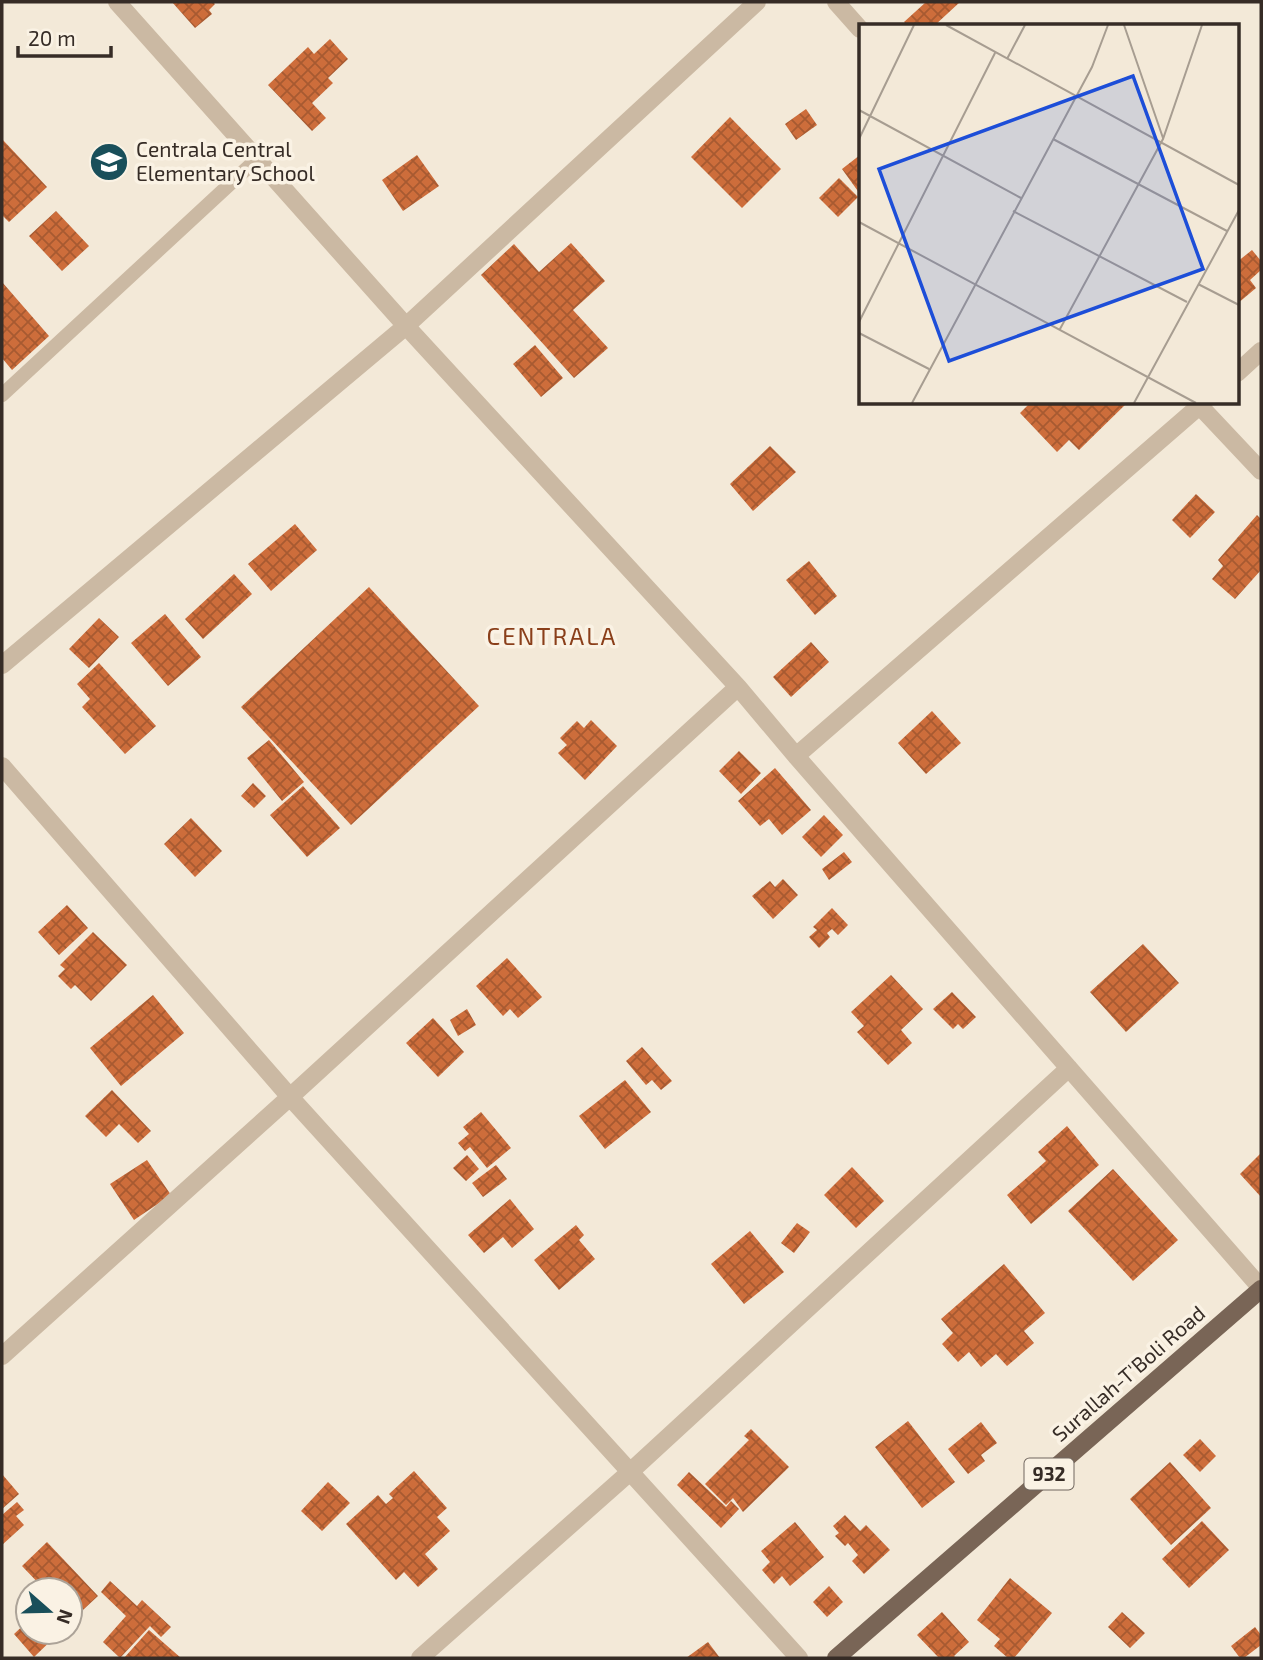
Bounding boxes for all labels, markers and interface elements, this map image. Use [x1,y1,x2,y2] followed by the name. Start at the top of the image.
[18,14,110,58] scale bar
[859,24,1238,404] inset map
[28,25,76,50] text: 20 m
[136,136,316,185] place label: Centrala Central Elementary School
[88,141,130,183] school or university icon: Centrala Central Elementary School
[486,621,618,650] district label: CENTRALA
[1047,1300,1210,1446] street label: Surallah-T'Boli Road
[1024,1458,1074,1490] road number: 932
[14,1576,84,1646] north arrow
[52,1607,79,1627] text: N

